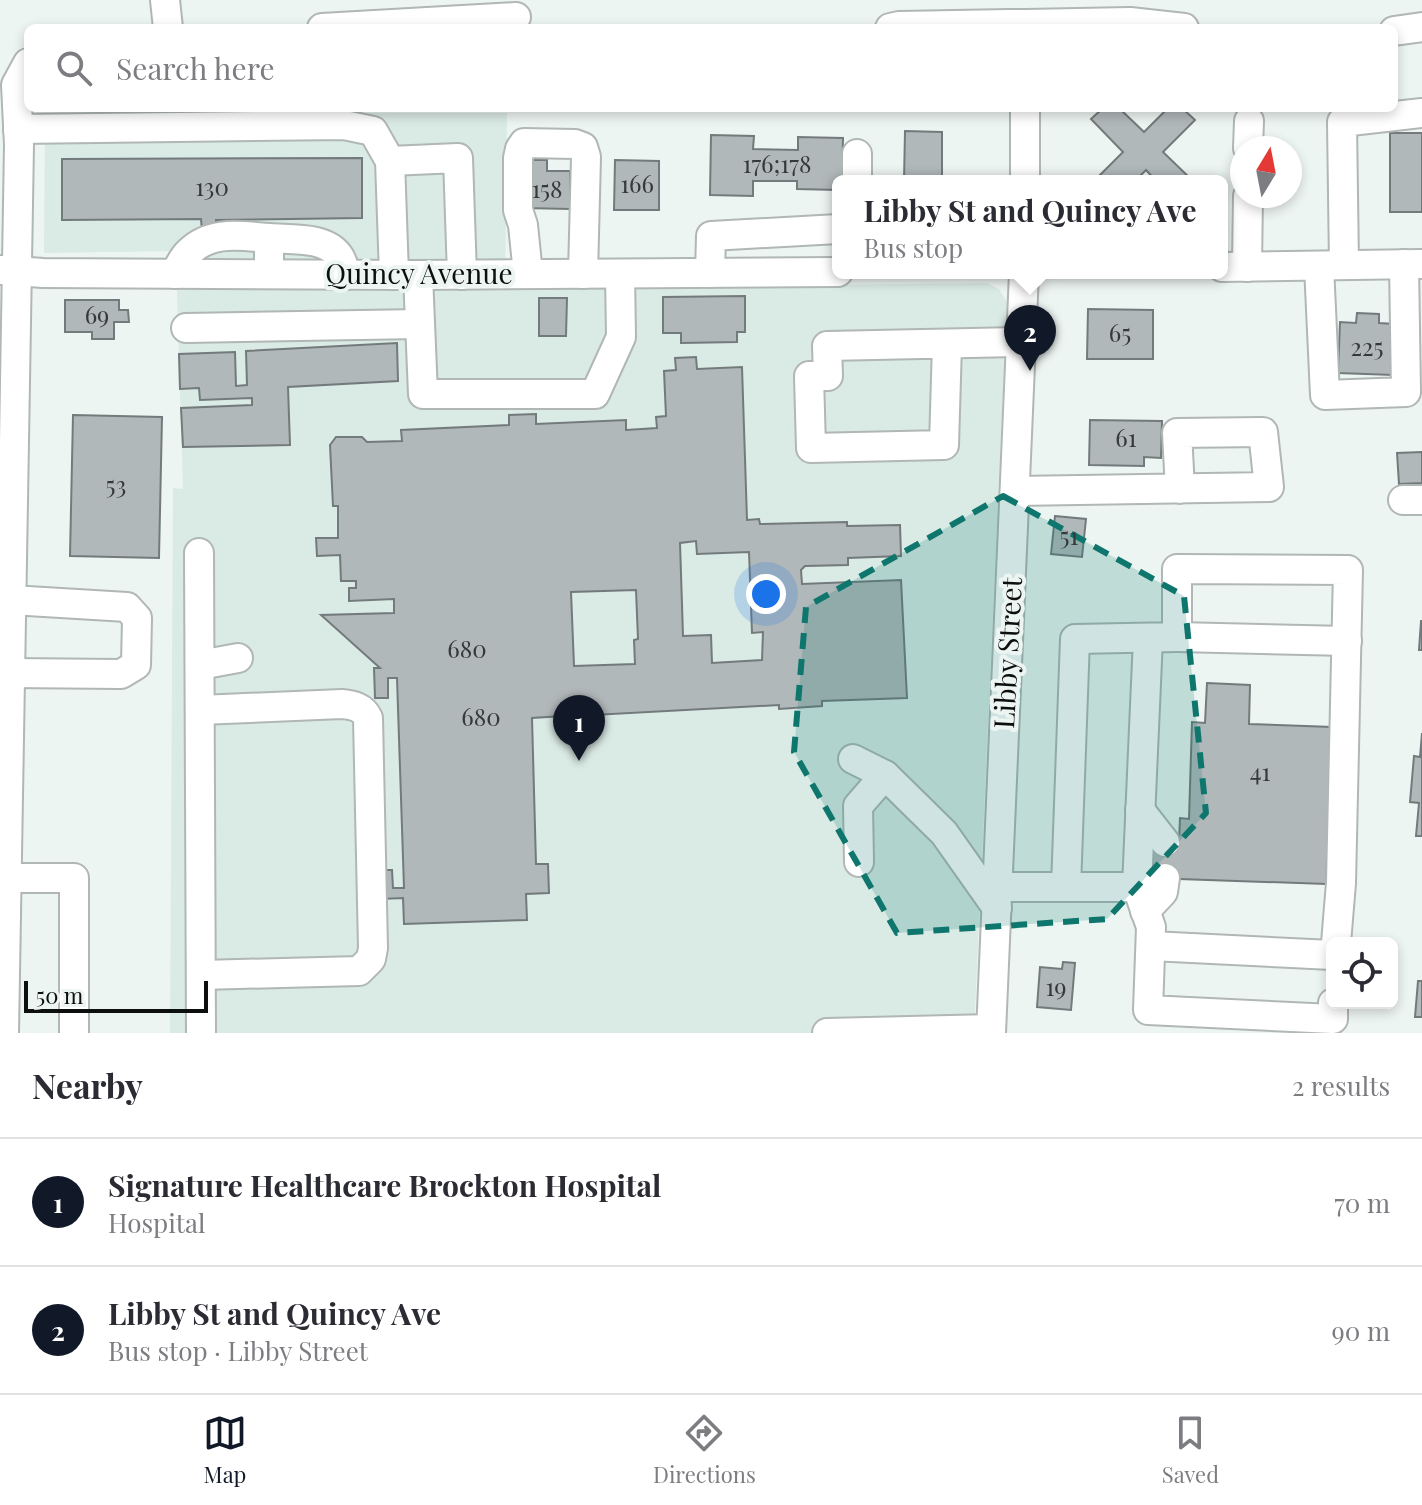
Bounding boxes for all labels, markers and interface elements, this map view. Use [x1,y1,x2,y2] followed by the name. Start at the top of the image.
[24,24,1398,112] search box
[52,46,96,90] icon: search
[116,48,275,88] text: Search here
[1230,136,1302,208] north arrow
[743,147,811,179] house number: 176;178
[620,167,654,199] house number: 166
[195,170,229,202] house number: 130
[531,172,563,204] house number: 158
[832,175,1228,279] popup
[863,190,1197,230] text: Libby St and Quincy Ave
[863,230,963,265] text: Bus stop
[325,254,513,291] street label: Quincy Avenue
[85,298,109,330] house number: 69
[1004,305,1056,371] pin: 2
[1109,316,1131,348] house number: 65
[1351,330,1383,362] house number: 225
[1115,421,1137,453] house number: 61
[106,468,126,500] house number: 53
[1060,519,1079,551] house number: 51
[746,574,786,614] your location
[984,575,1029,730] street label: Libby Street
[447,632,487,664] house number: 680
[553,695,605,761] pin: 1
[461,700,501,732] house number: 680
[1250,755,1270,787] house number: 41
[1326,937,1398,1009] map controls
[1326,937,1398,1009] button: locate
[1045,970,1067,1002] house number: 19
[24,977,208,1013] scale bar
[36,980,83,1010] text: 50 m
[32,1062,143,1108] text: Nearby
[1292,1068,1390,1103] text: 2 results
[108,1165,661,1205] text: Signature Healthcare Brockton Hospital
[53,1185,63,1220] text: 1
[1334,1185,1390,1220] text: 70 m
[108,1205,205,1240] text: Hospital
[108,1293,441,1333] text: Libby St and Quincy Ave
[51,1313,65,1348] text: 2
[1332,1313,1390,1348] text: 90 m
[108,1333,368,1368] text: Bus stop · Libby Street
[203,1411,247,1489] tab: Map
[653,1411,756,1489] tab: Directions
[1162,1411,1219,1489] tab: Saved

